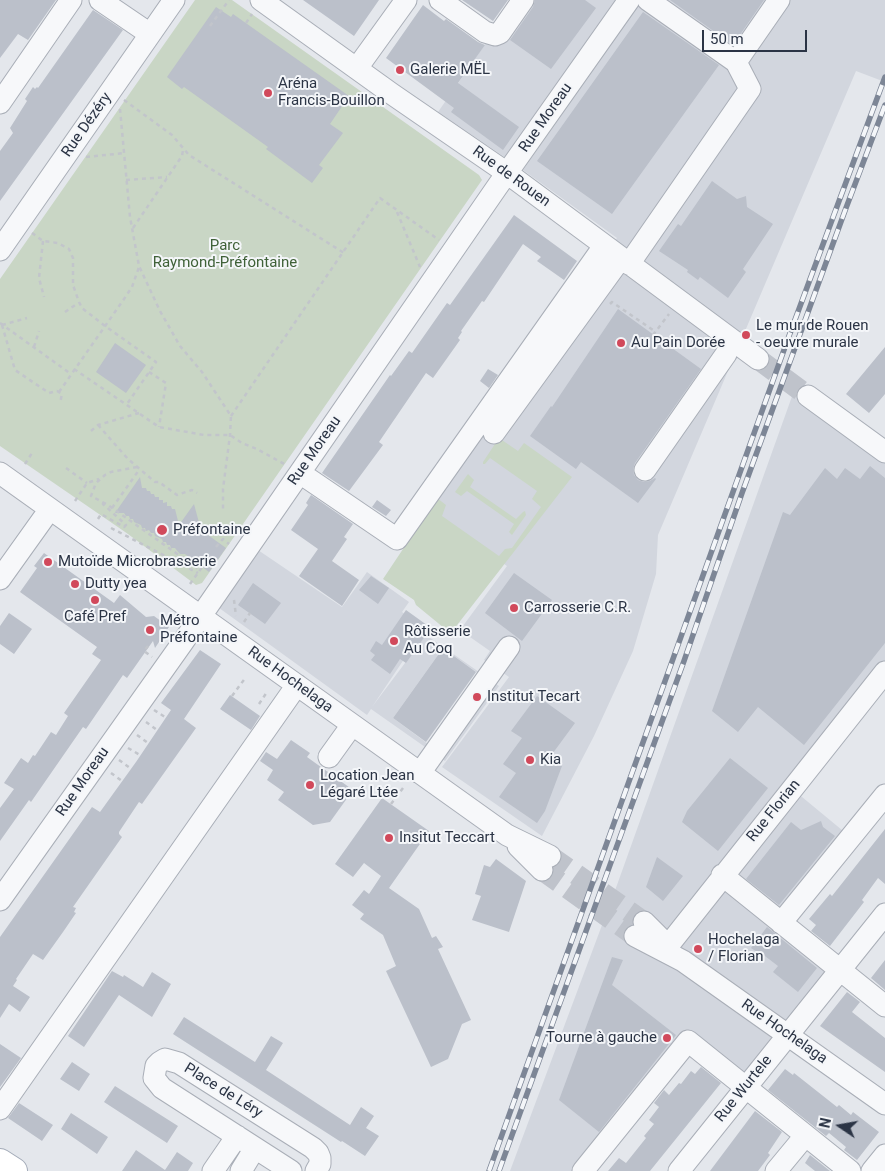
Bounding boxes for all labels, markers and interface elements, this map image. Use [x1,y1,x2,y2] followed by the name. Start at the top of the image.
[705,20,810,52] scale bar
[710,30,744,48] text: 50 m
[410,61,490,79] place label: Galerie MËL
[394,64,406,76] marker: Galerie MËL
[278,75,385,110] place label: Aréna Francis-Bouillon
[516,80,576,156] street label: Rue Moreau
[262,87,274,99] marker: Aréna Francis-Bouillon
[58,89,116,161] street label: Rue Dézéry
[469,143,553,211] street label: Rue de Rouen
[153,237,297,272] park label: Parc Raymond-Préfontaine
[756,317,868,352] place label: Le mur de Rouen - oeuvre murale
[740,329,752,341] marker: Le mur de Rouen - oeuvre murale
[631,334,725,352] place label: Au Pain Dorée
[615,337,627,349] marker: Au Pain Dorée
[285,413,345,489] street label: Rue Moreau
[173,521,250,539] place label: Préfontaine
[155,523,169,537] marker: Préfontaine
[58,553,216,571] place label: Mutoïde Microbrasserie
[42,556,54,568] marker: Mutoïde Microbrasserie
[85,575,147,593] place label: Dutty yea
[69,578,81,590] marker: Dutty yea
[89,594,101,606] marker: Café Pref
[524,599,631,617] place label: Carrosserie C.R.
[508,602,520,614] marker: Carrosserie C.R.
[64,608,126,626] place label: Café Pref
[160,612,237,647] place label: Métro Préfontaine
[404,623,470,658] place label: Rôtisserie Au Coq
[144,624,156,636] marker: Métro Préfontaine
[388,635,400,647] marker: Rôtisserie Au Coq
[244,643,336,717] street label: Rue Hochelaga
[487,688,580,706] place label: Institut Tecart
[471,691,483,703] marker: Institut Tecart
[53,744,113,820] street label: Rue Moreau
[540,751,561,769] place label: Kia
[524,754,536,766] marker: Kia
[320,767,414,802] place label: Location Jean Légaré Ltée
[743,776,805,846] street label: Rue Florian
[304,779,316,791] marker: Location Jean Légaré Ltée
[399,829,495,847] place label: Insitut Teccart
[383,832,395,844] marker: Insitut Teccart
[708,931,780,966] place label: Hochelaga / Florian
[692,943,704,955] marker: Hochelaga / Florian
[738,996,830,1068] street label: Rue Hochelaga
[546,1029,657,1047] place label: Tourne à gauche
[661,1032,673,1044] marker: Tourne à gauche
[712,1052,776,1126] street label: Rue Wurtele
[180,1060,266,1122] street label: Place de Léry
[815,1101,865,1151] north arrow
[816,1116,834,1129] text: N

